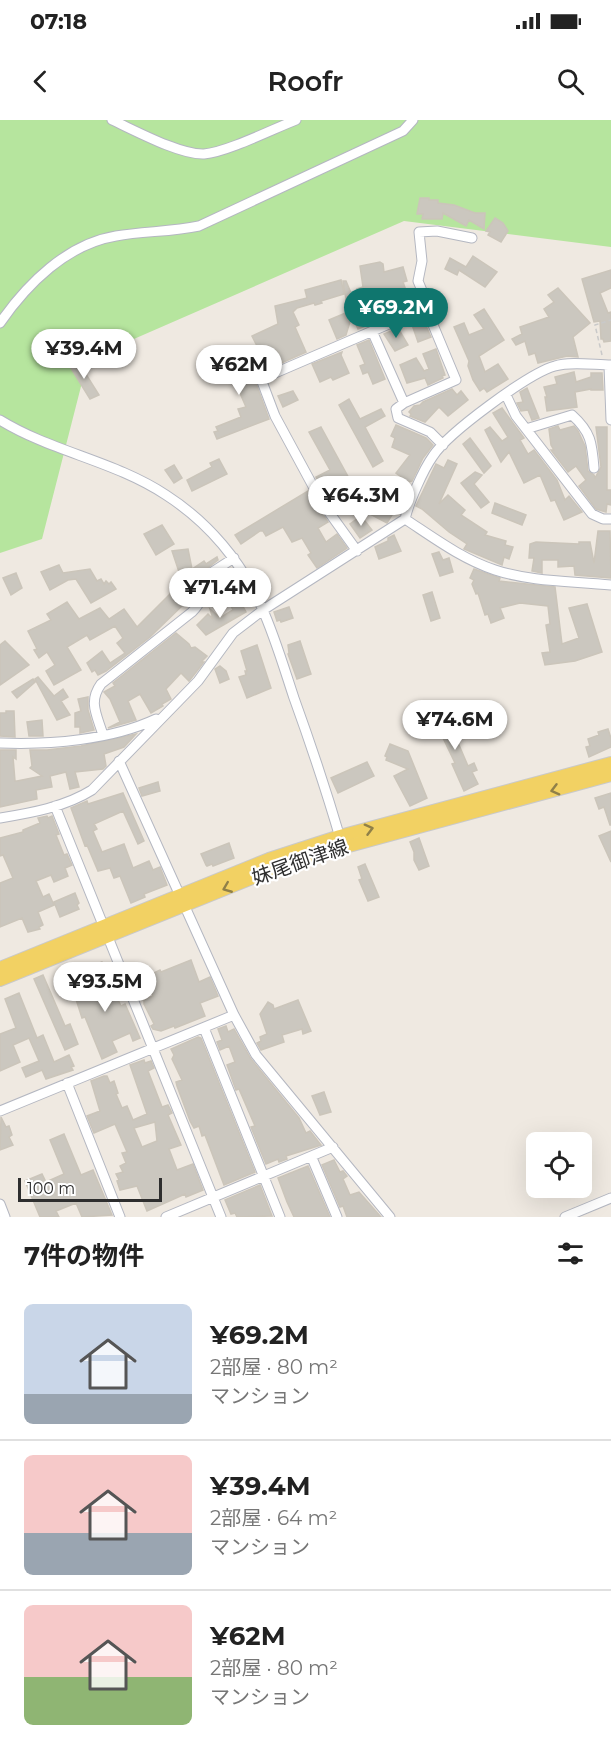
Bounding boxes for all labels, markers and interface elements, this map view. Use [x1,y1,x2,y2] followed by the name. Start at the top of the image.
[30,8,87,35] text: 07:18
[24,65,57,98] icon: back
[268,65,343,98] text: Roofr
[554,65,587,98] icon: search
[347,288,445,339] pin: ¥69.2M
[358,295,434,319] text: ¥69.2M
[35,329,133,380] pin: ¥39.4M
[45,336,123,360] text: ¥39.4M
[203,345,275,396] pin: ¥62M
[210,352,268,376] text: ¥62M
[312,476,410,527] pin: ¥64.3M
[322,483,400,507] text: ¥64.3M
[171,568,269,619] pin: ¥71.4M
[183,575,257,599] text: ¥71.4M
[406,700,504,751] pin: ¥74.6M
[416,707,494,731] text: ¥74.6M
[550,783,560,795] one-way arrow
[364,823,374,836] one-way arrow
[249,834,351,890] street label: 妹尾御津線
[222,881,233,893] one-way arrow
[56,962,154,1013] pin: ¥93.5M
[67,969,143,993] text: ¥93.5M
[526,1132,592,1198] map controls
[526,1132,592,1198] button: locate
[18,1175,162,1202] scale bar
[27,1179,75,1198] text: 100 m
[554,1237,587,1270] icon: filters
[24,1240,144,1272] text: 7件の物件
[210,1319,309,1351] text: ¥69.2M
[72,1328,144,1400] icon: home
[210,1355,338,1379] text: 2部屋 · 80 m²
[210,1384,310,1408] text: マンション
[210,1470,311,1502] text: ¥39.4M
[72,1479,144,1551] icon: home
[210,1506,337,1530] text: 2部屋 · 64 m²
[210,1535,310,1559] text: マンション
[210,1620,286,1652] text: ¥62M
[72,1629,144,1701] icon: home
[210,1656,338,1680] text: 2部屋 · 80 m²
[210,1685,310,1709] text: マンション

